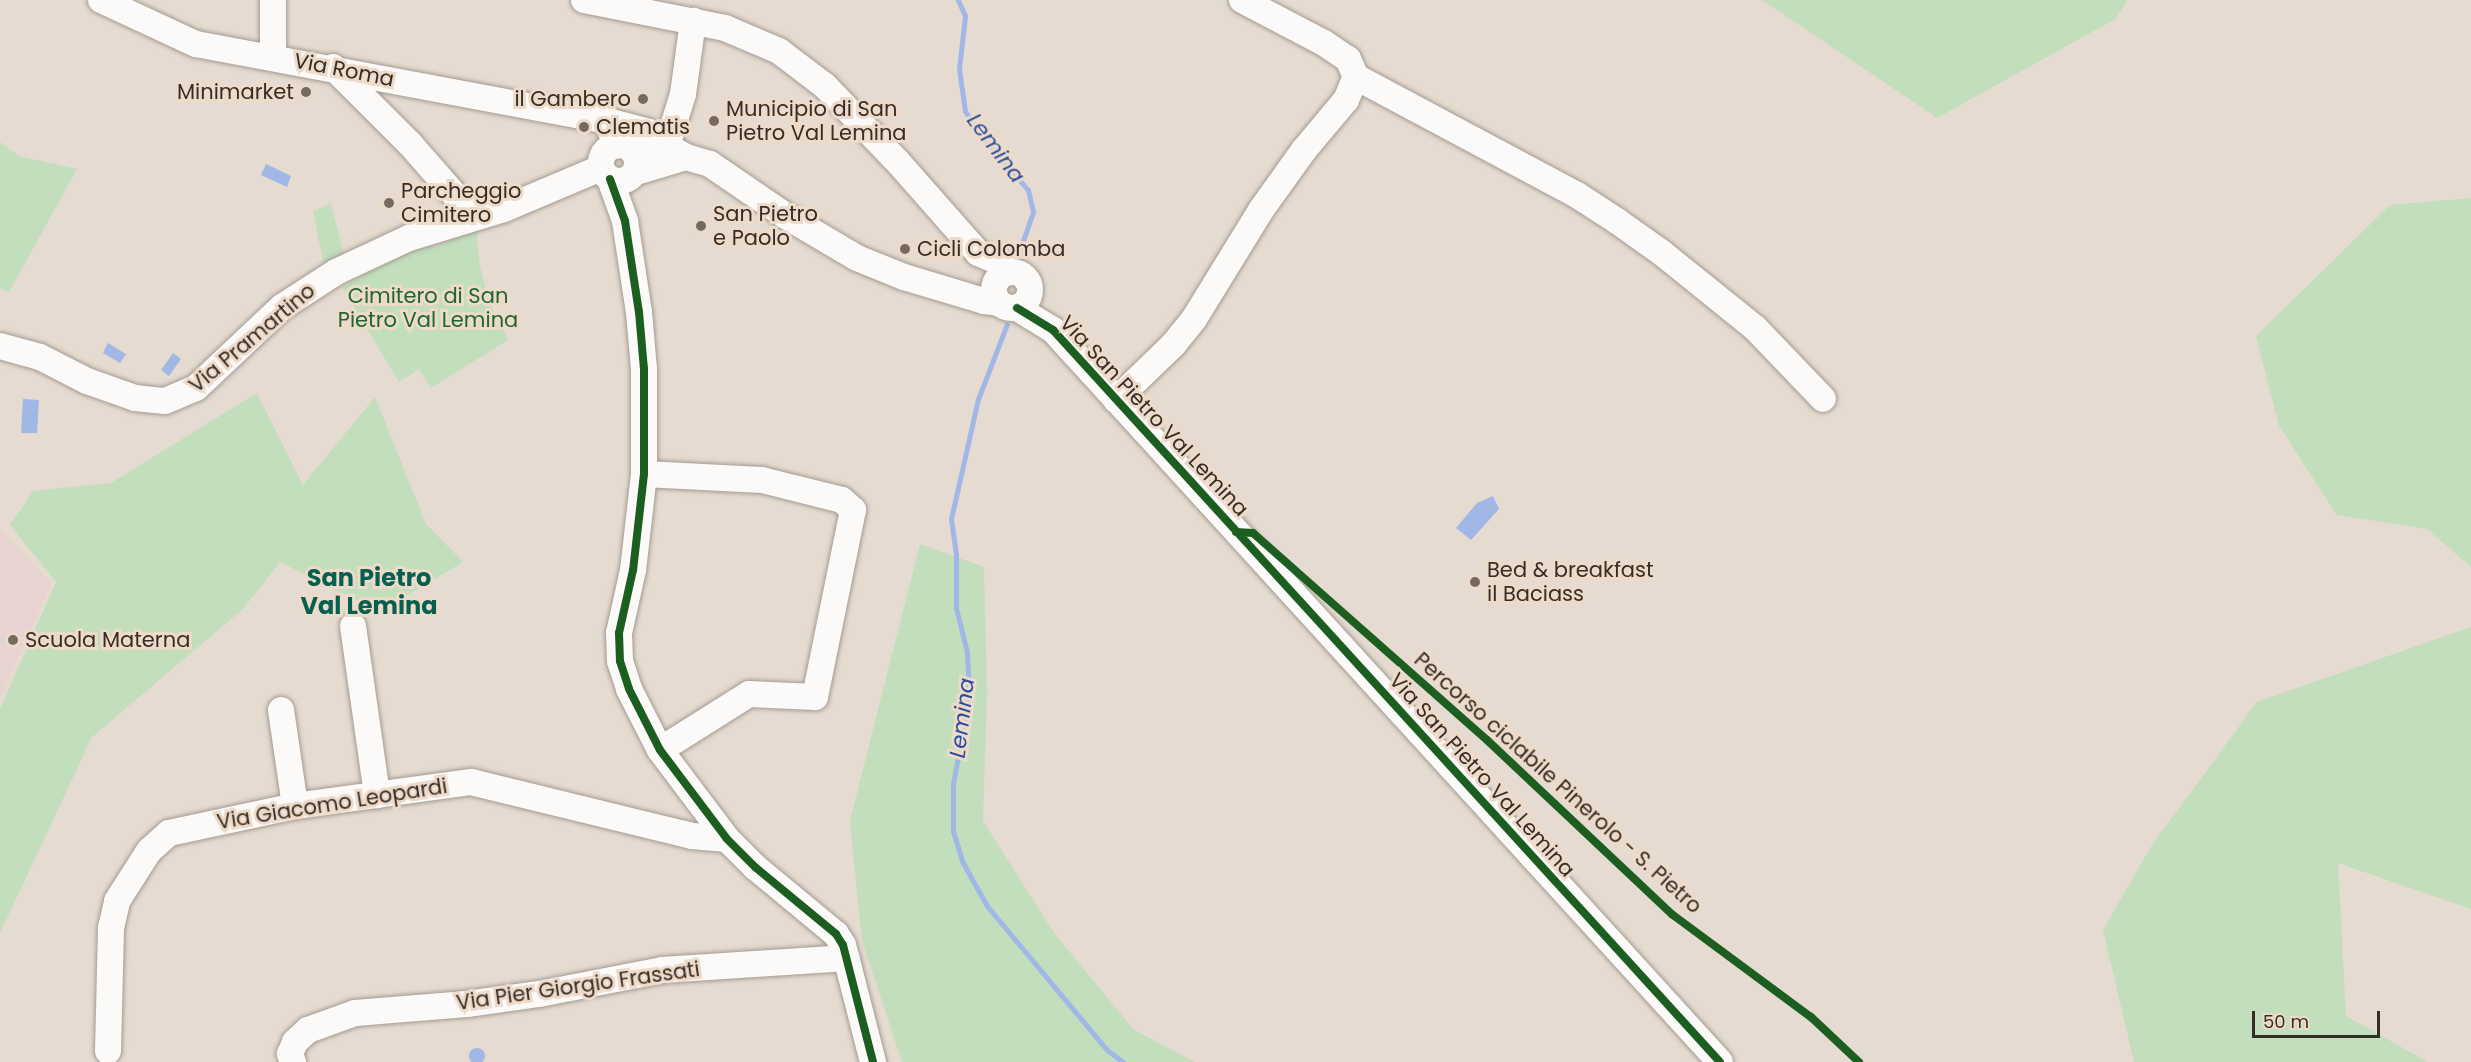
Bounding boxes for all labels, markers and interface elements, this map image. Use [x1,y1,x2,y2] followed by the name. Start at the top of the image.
[292,48,396,92] street label: Via Roma
[177,79,294,105] place label: Minimarket
[299,85,313,99] marker: Minimarket
[514,86,631,112] place label: il Gambero
[636,92,650,106] marker: il Gambero
[726,96,907,146] place label: Municipio di San Pietro Val Lemina
[961,108,1031,188] water label: Lemina
[596,114,690,140] place label: Clematis
[707,114,721,128] marker: Municipio di San Pietro Val Lemina
[577,120,591,134] marker: Clematis
[401,178,521,228] place label: Parcheggio Cimitero
[382,196,396,210] marker: Parcheggio Cimitero
[713,201,818,251] place label: San Pietro e Paolo
[694,219,708,233] marker: San Pietro e Paolo
[917,236,1065,262] place label: Cicli Colomba
[898,242,912,256] marker: Cicli Colomba
[184,278,320,398] street label: Via Pramartino
[338,283,518,333] park label: Cimitero di San Pietro Val Lemina
[1054,310,1254,522] street label: Via San Pietro Val Lemina
[1487,557,1654,607] place label: Bed & breakfast il Baciass
[300,564,438,620] district label: San Pietro Val Lemina
[1468,575,1482,589] marker: Bed & breakfast il Baciass
[25,627,190,653] place label: Scuola Materna
[6,633,20,647] marker: Scuola Materna
[1409,647,1707,919] street label: Percorso ciclabile Pinerolo - S. Pietro
[1384,668,1580,882] street label: Via San Pietro Val Lemina
[944,677,980,759] water label: Lemina
[215,773,449,835] street label: Via Giacomo Leopardi
[455,956,701,1016] street label: Via Pier Giorgio Frassati
[2255,999,2382,1037] scale bar
[2263,1009,2309,1034] text: 50 m

